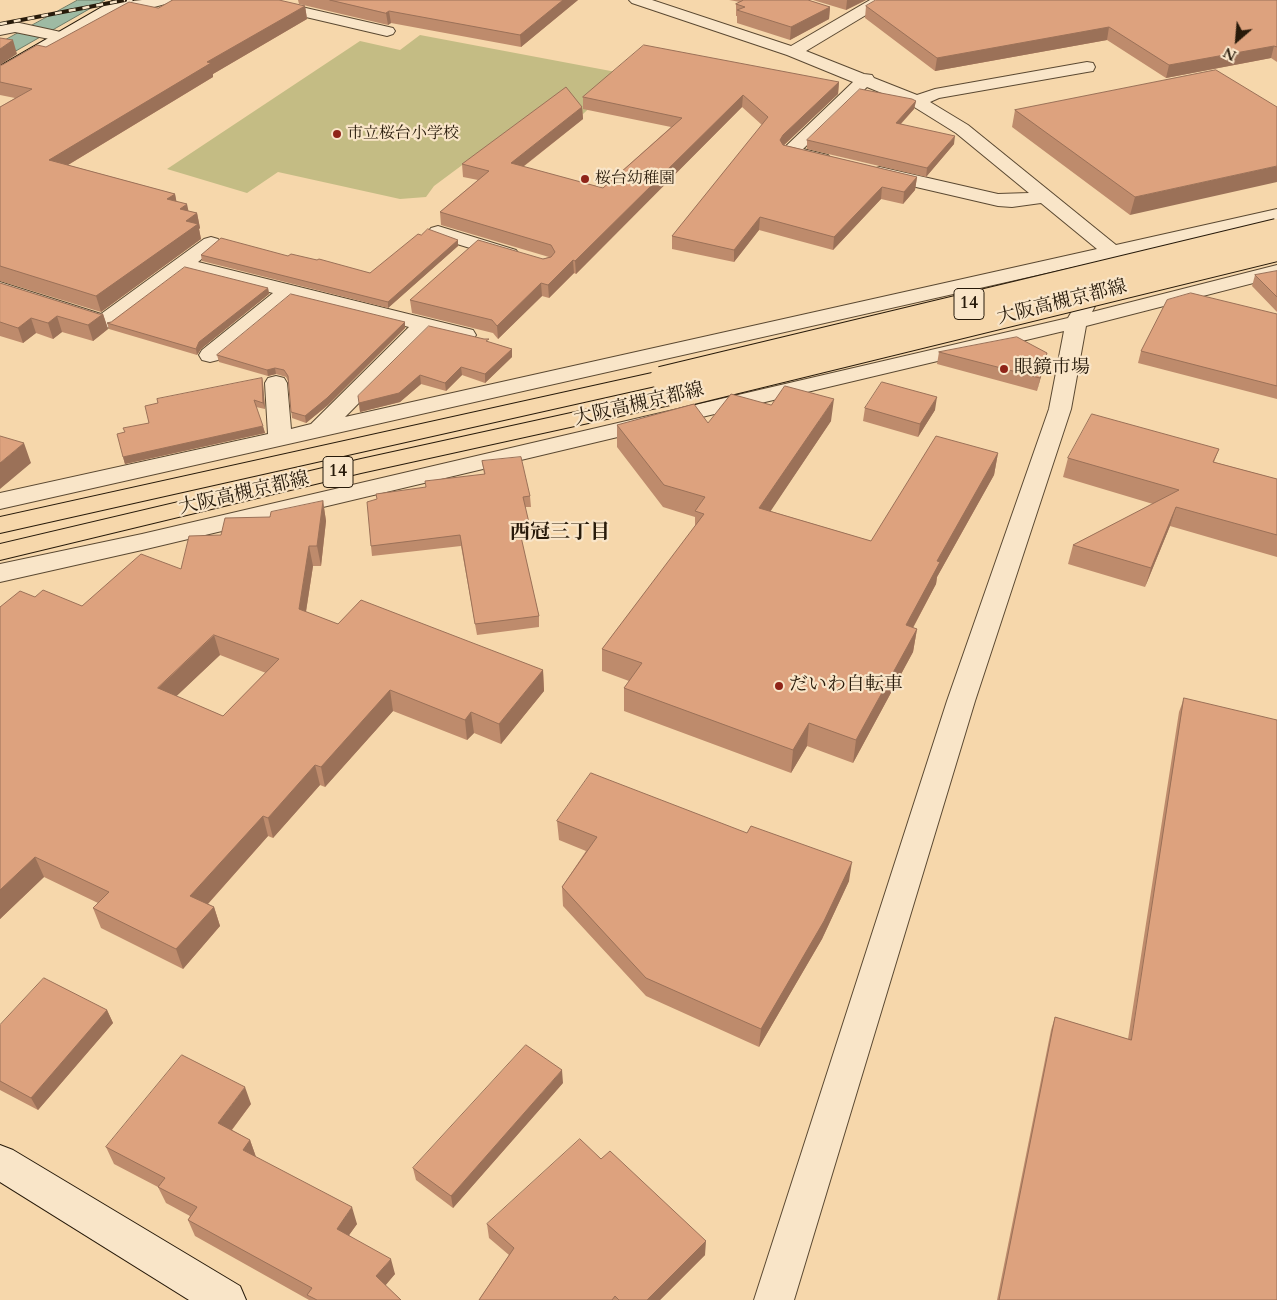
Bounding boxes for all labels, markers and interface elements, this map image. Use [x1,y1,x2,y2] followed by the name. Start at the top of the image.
[1212,15,1262,65] north arrow
[1220,43,1240,65] text: N
[347,124,459,144] place label: 市立桜台小学校
[331,128,343,140] marker: 市立桜台小学校
[595,169,675,189] place label: 桜台幼稚園
[579,173,591,185] marker: 桜台幼稚園
[995,276,1129,330] street label: 大阪高槻京都線
[954,288,984,320] road number: 14
[1014,358,1090,380] place label: 眼鏡市場
[998,363,1010,375] marker: 眼鏡市場
[572,379,706,431] street label: 大阪高槻京都線
[323,457,353,488] road number: 14
[177,468,311,520] street label: 大阪高槻京都線
[510,521,610,545] district label: 西冠三丁目
[789,675,903,697] place label: だいわ自転車
[773,680,785,692] marker: だいわ自転車

